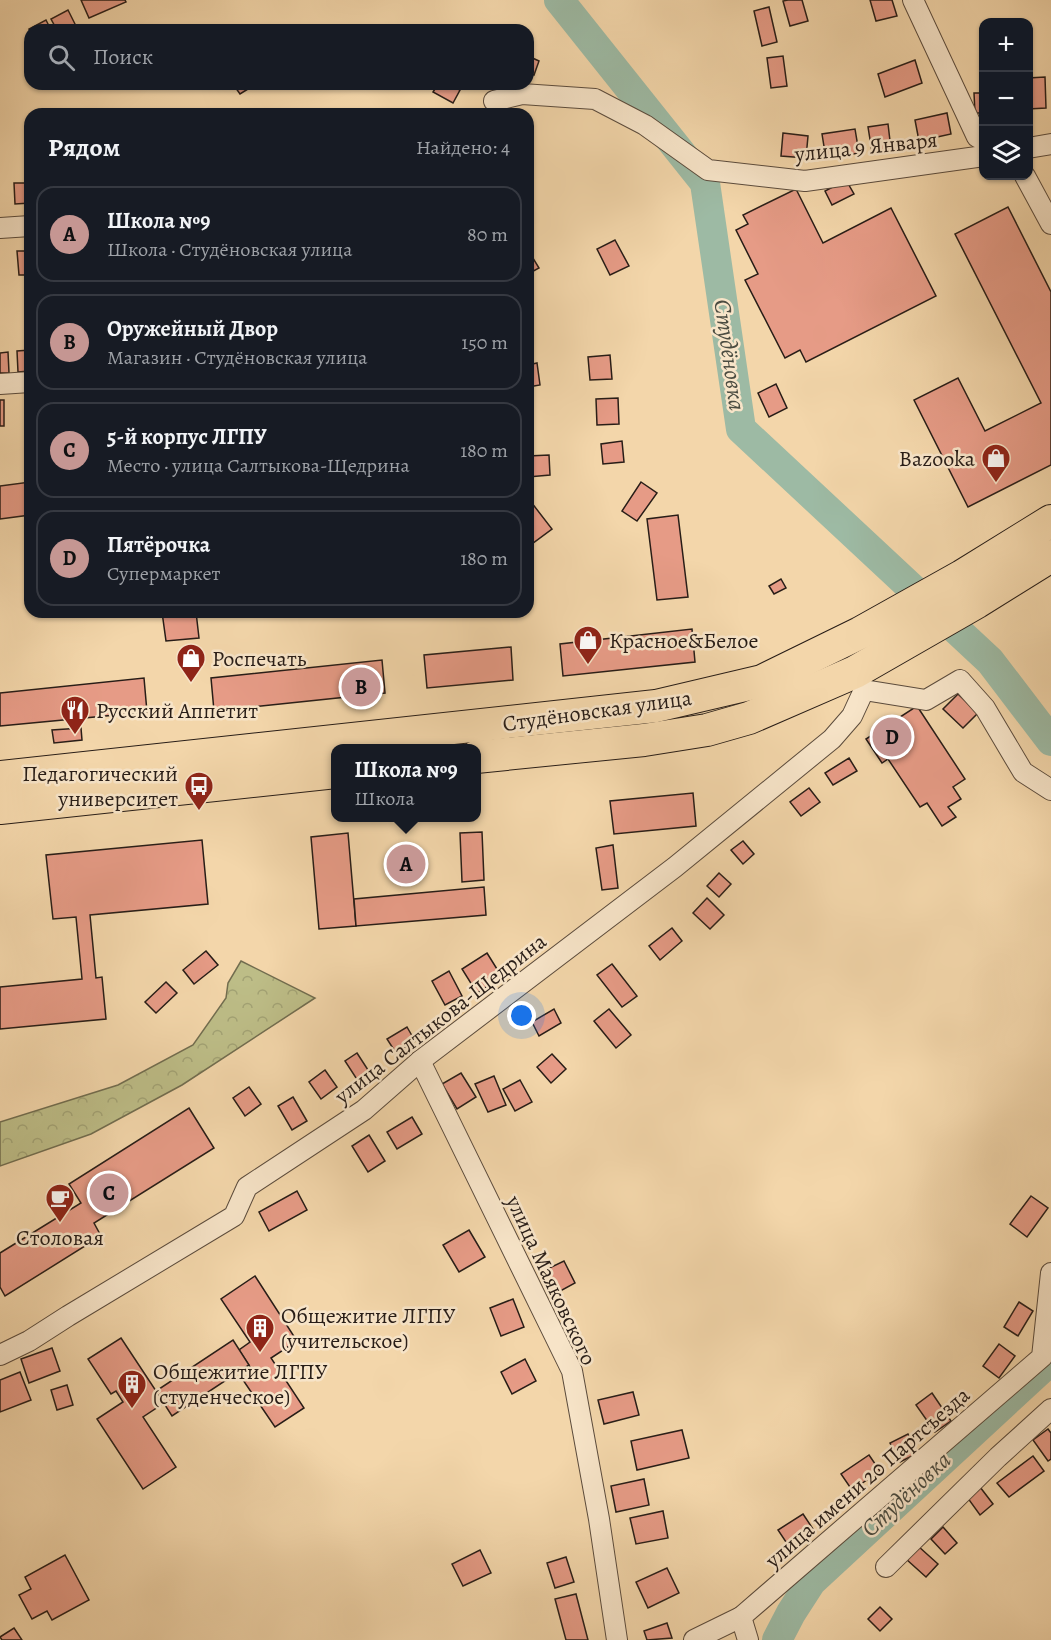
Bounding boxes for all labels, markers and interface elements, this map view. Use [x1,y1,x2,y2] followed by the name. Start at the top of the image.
[979,18,1033,180] map controls
[979,18,1033,72] button: +
[24,24,534,90] search box
[45,41,78,74] icon: search
[93,42,153,72] text: Поиск
[979,72,1033,126] button: −
[792,125,939,170] street label: улица 9 Января
[979,126,1033,180] button: layers
[48,130,120,165] text: Рядом
[416,134,510,161] text: Найдено: 4
[107,206,210,236] text: Школа №9
[63,221,76,248] text: A
[467,221,508,248] text: 80 m
[107,236,352,263] text: Школа · Студёновская улица
[706,297,754,413] water label: Студёновка
[107,314,278,344] text: Оружейный Двор
[63,329,76,356] text: B
[461,329,508,356] text: 150 m
[107,344,368,371] text: Магазин · Студёновская улица
[107,422,267,452] text: 5-й корпус ЛГПУ
[63,437,76,464] text: C
[460,437,508,464] text: 180 m
[980,442,1012,484] shop icon: Bazooka
[899,444,976,474] place label: Bazooka
[107,452,410,479] text: Место · улица Салтыкова-Щедрина
[107,530,210,560] text: Пятёрочка
[63,545,76,572] text: D
[460,545,508,572] text: 180 m
[107,560,221,587] text: Супермаркет
[572,624,604,666] shop icon: Красное&Белое
[609,626,758,656] place label: Красное&Белое
[175,642,207,684] shop icon: Роспечать
[212,644,307,674] place label: Роспечать
[342,664,380,710] pin: B
[501,683,694,739] street label: Студёновская улица
[59,694,91,736] restaurant icon: Русский Аппетит
[96,696,258,726] place label: Русский Аппетит
[872,714,912,760] pin: D
[331,744,481,822] popup
[354,755,458,785] text: Школа №9
[22,759,178,814] place label: Педагогический университет
[183,770,215,812] bus stop icon: Педагогический университет
[354,785,415,812] text: Школа
[386,842,426,886] pin: A
[328,926,553,1112] street label: улица Салтыкова-Щедрина
[507,1001,536,1030] your location
[90,1170,128,1216] pin: C
[44,1182,76,1224] cafe icon: Столовая
[498,1190,604,1370] street label: улица Маяковского
[16,1223,104,1253] place label: Столовая
[281,1301,456,1356] place label: Общежитие ЛГПУ (учительское)
[244,1312,276,1354] building icon: Общежитие ЛГПУ (учительское)
[153,1357,328,1412] place label: Общежитие ЛГПУ (студенческое)
[116,1368,148,1410] building icon: Общежитие ЛГПУ (студенческое)
[758,1380,977,1576] street label: улица имени 20 Партсъезда
[854,1444,958,1544] water label: Студёновка

